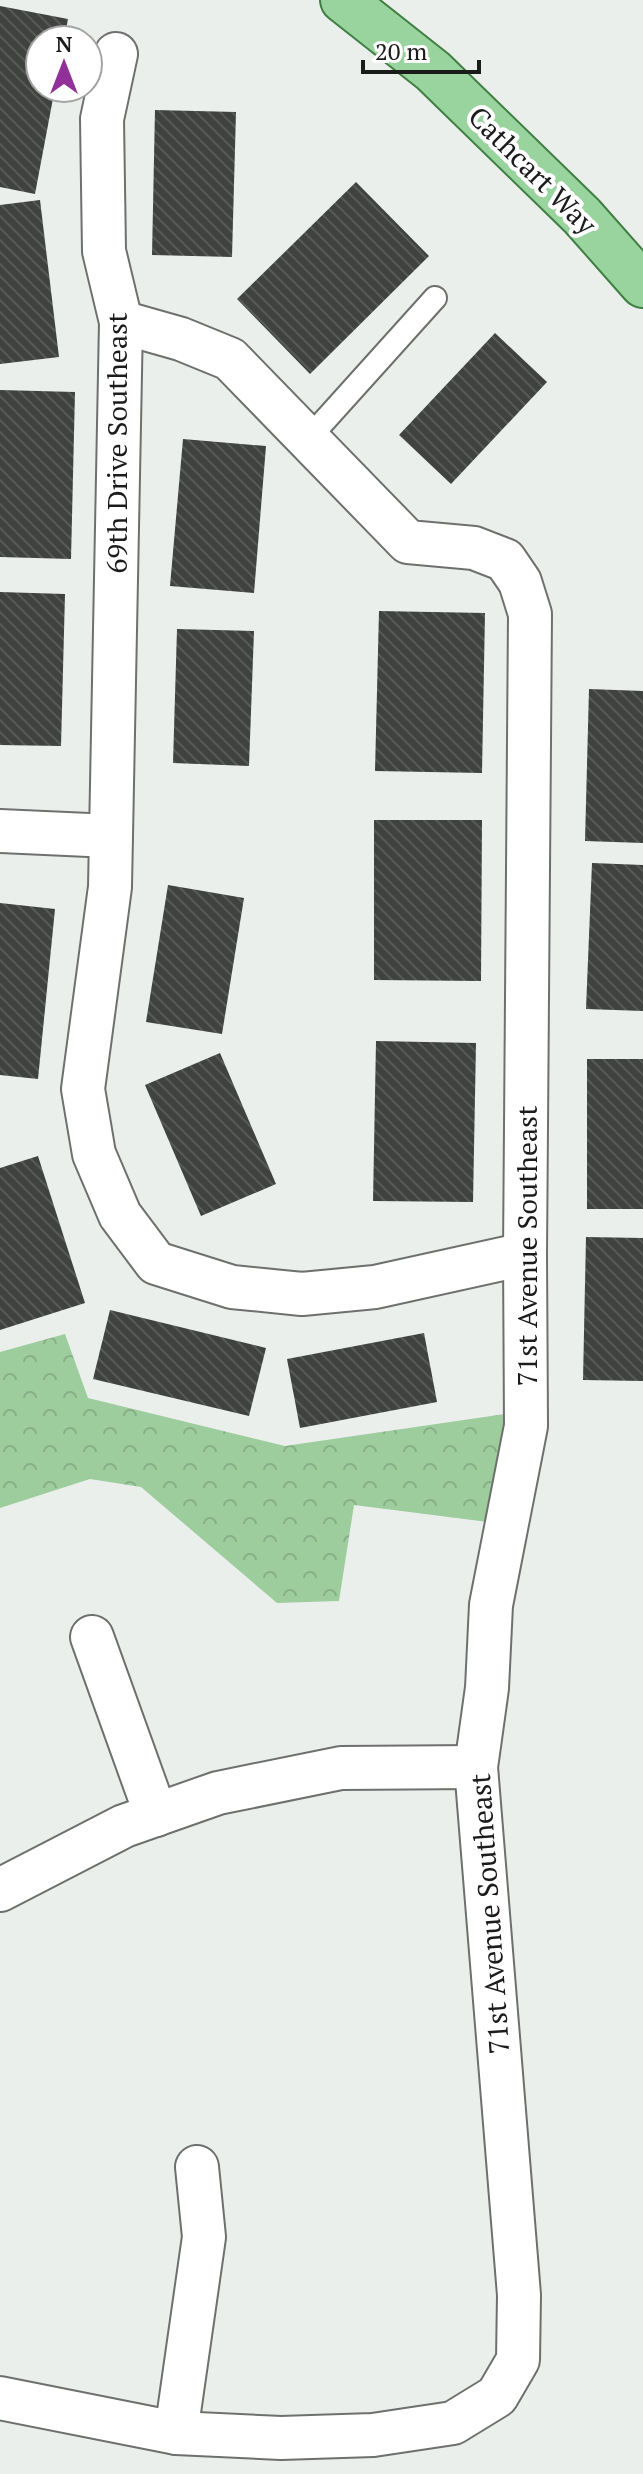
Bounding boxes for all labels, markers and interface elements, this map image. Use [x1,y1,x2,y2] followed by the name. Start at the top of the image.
[24,24,104,104] north arrow
[363,24,479,74] scale bar
[56,29,73,58] text: N
[375,35,427,67] text: 20 m
[461,98,606,243] street label: Cathcart Way
[98,312,135,574] street label: 69th Drive Southeast
[508,1105,545,1387] street label: 71st Avenue Southeast
[461,1772,517,2056] street label: 71st Avenue Southeast

